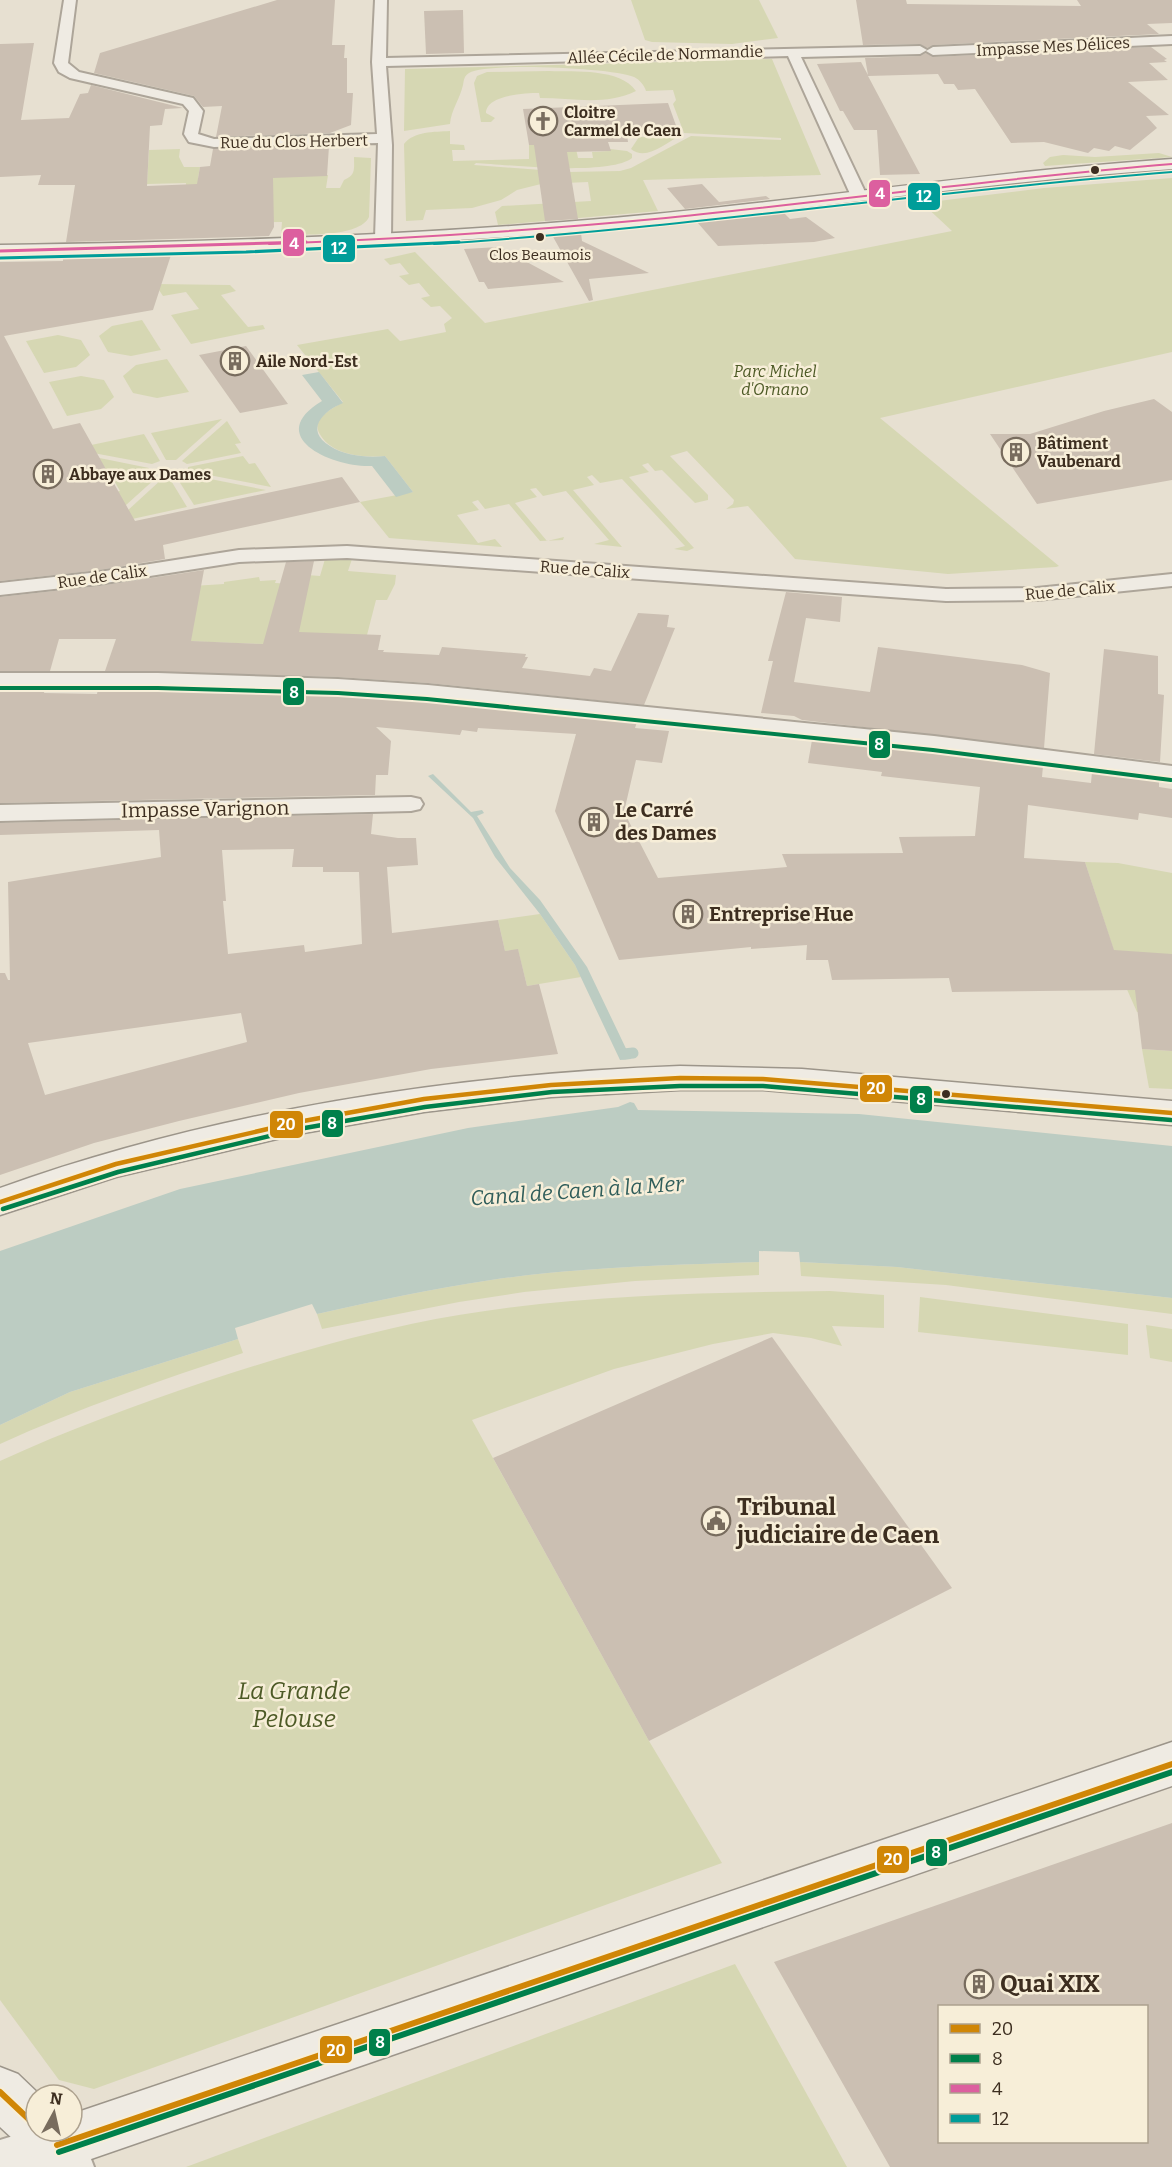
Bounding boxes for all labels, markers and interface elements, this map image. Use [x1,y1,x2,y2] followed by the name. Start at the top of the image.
[976,33,1130,60] street label: Impasse Mes Délices
[567,42,763,67] street label: Allée Cécile de Normandie
[564,103,682,140] place label: Cloitre Carmel de Caen
[527,105,559,137] church icon: Cloitre Carmel de Caen
[220,131,368,152] street label: Rue du Clos Herbert
[1089,164,1101,176] unlabelled marker
[868,179,891,208] line badge: 4
[907,182,941,211] line badge: 12
[875,184,885,203] text: 4
[916,187,932,206] text: 12
[282,228,305,257] line badge: 4
[534,231,546,243] marker: Clos Beaumois
[289,234,299,253] text: 4
[322,234,356,263] line badge: 12
[331,239,347,258] text: 12
[489,246,591,264] place label: Clos Beaumois
[219,345,251,377] building icon: Aile Nord-Est
[256,352,359,371] place label: Aile Nord-Est
[734,362,816,399] park label: Parc Michel d'Ornano
[1037,434,1121,471] place label: Bâtiment Vaubenard
[1000,436,1032,468] building icon: Bâtiment Vaubenard
[32,458,64,490] building icon: Abbaye aux Dames
[69,465,211,484] place label: Abbaye aux Dames
[539,557,631,582] street label: Rue de Calix
[56,561,148,592] street label: Rue de Calix
[1024,577,1116,604] street label: Rue de Calix
[282,677,305,706] line badge: 8
[289,683,299,702] text: 8
[868,730,891,759] line badge: 8
[874,735,884,754] text: 8
[121,796,290,822] street label: Impasse Varignon
[615,798,717,845] place label: Le Carré des Dames
[578,806,610,838] building icon: Le Carré des Dames
[672,898,704,930] building icon: Entreprise Hue
[709,902,853,926] place label: Entreprise Hue
[859,1074,893,1103] line badge: 20
[866,1079,886,1098] text: 20
[909,1085,933,1114] line badge: 8
[940,1088,952,1100] unlabelled marker
[916,1090,926,1109] text: 8
[321,1109,344,1138] line badge: 8
[269,1110,304,1139] line badge: 20
[327,1114,337,1133] text: 8
[276,1115,296,1134] text: 20
[470,1170,686,1211] water label: Canal de Caen à la Mer
[735,1493,940,1549] place label: Tribunal judiciaire de Caen
[700,1505,732,1537] public building icon: Tribunal judiciaire de Caen
[238,1677,350,1733] park label: La Grande Pelouse
[925,1838,948,1867] line badge: 8
[931,1843,941,1862] text: 8
[876,1845,910,1874] line badge: 20
[883,1850,903,1869] text: 20
[963,1968,995,2000] building icon: Quai XIX
[1000,1970,1100,1998] place label: Quai XIX
[938,2005,1148,2143] legend
[992,2018,1013,2040] text: 20
[368,2028,391,2057] line badge: 8
[375,2033,385,2052] text: 8
[319,2035,353,2064] line badge: 20
[326,2041,346,2060] text: 20
[992,2048,1003,2070] text: 8
[992,2078,1003,2100] text: 4
[24,2083,84,2143] north arrow
[49,2088,63,2109] text: N
[992,2108,1009,2130] text: 12

